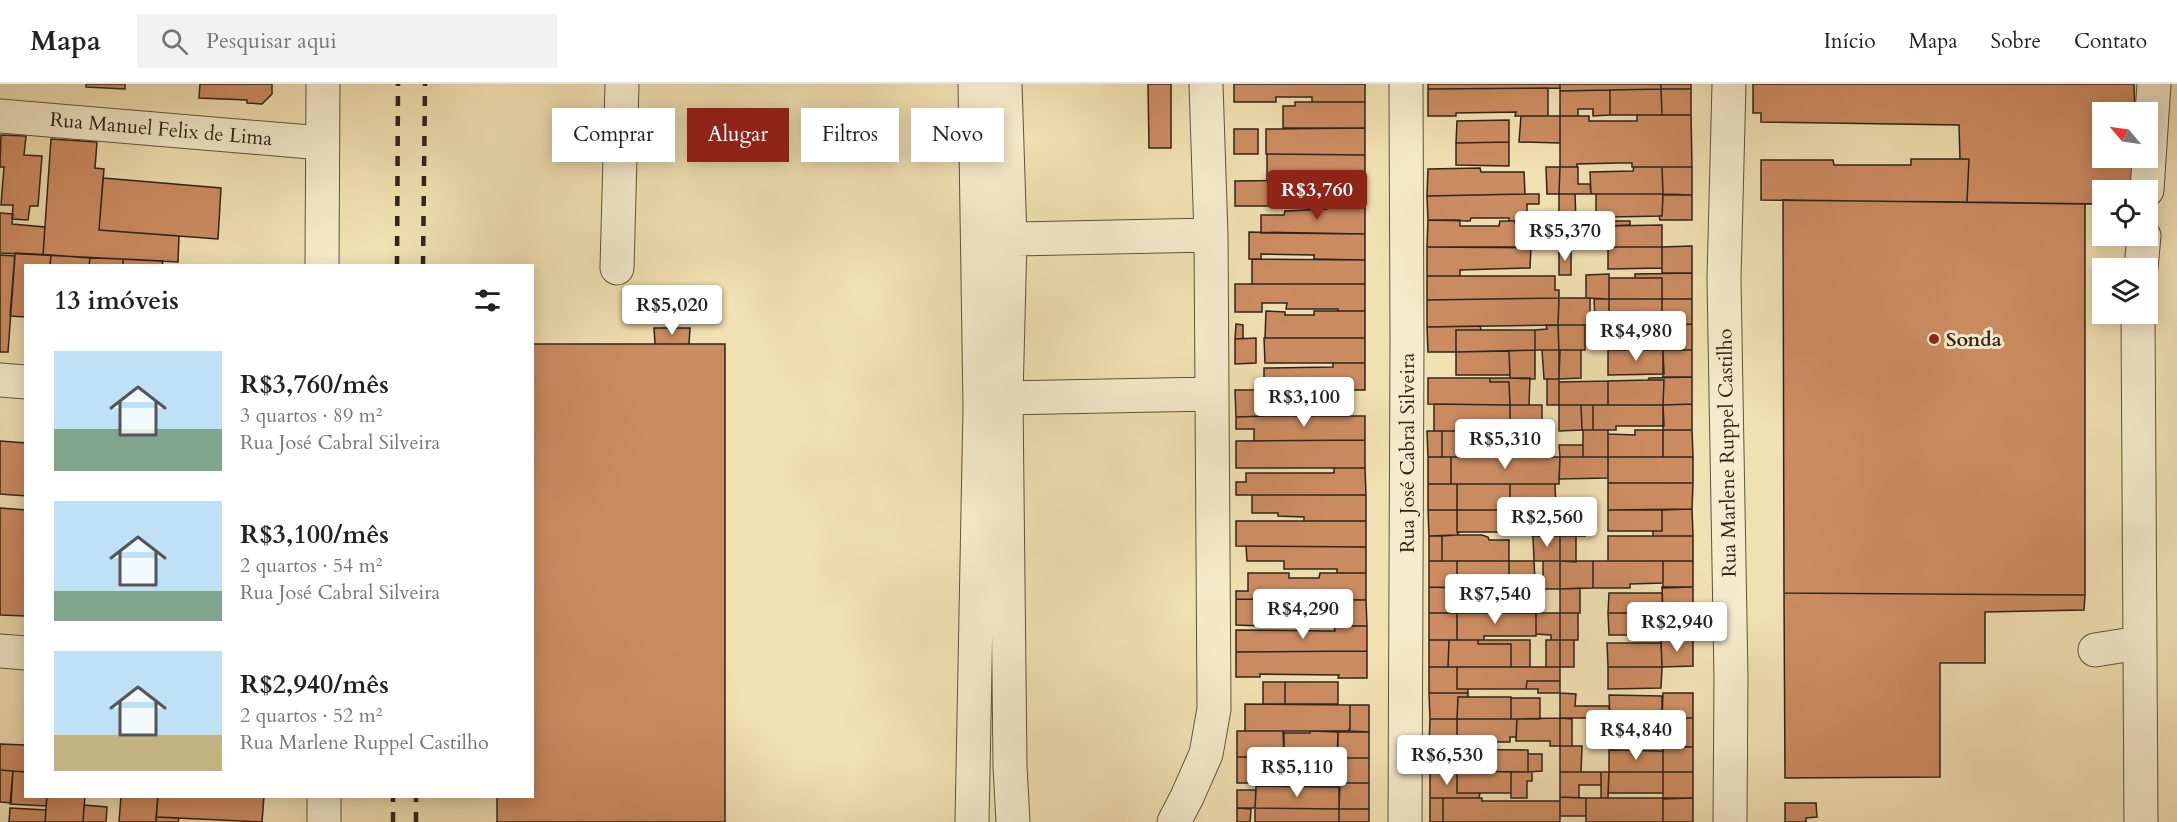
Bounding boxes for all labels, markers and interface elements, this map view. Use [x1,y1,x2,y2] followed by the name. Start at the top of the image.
[137,14,557,68] search box
[30,22,101,60] text: Mapa
[158,25,191,58] icon: search
[206,26,337,56] text: Pesquisar aqui
[1824,27,1876,56] text: Início
[1909,27,1958,56] text: Mapa
[1991,27,2041,56] text: Sobre
[2074,27,2147,56] text: Contato
[2092,102,2158,168] north arrow
[2092,102,2158,324] map controls
[49,106,274,152] street label: Rua Manuel Felix de Lima
[552,108,675,162] chip: Comprar
[687,108,789,162] chip: Alugar
[801,108,899,162] chip: Filtros
[911,108,1004,162] chip: Novo
[1262,170,1372,221] pin: R$3,760
[1281,176,1353,203] text: R$3,760
[2092,180,2158,246] button: locate
[1510,211,1620,262] pin: R$5,370
[1529,217,1601,244] text: R$5,370
[2092,258,2158,324] button: layers
[54,283,179,318] text: 13 imóveis
[471,284,504,317] icon: filters
[617,285,727,336] pin: R$5,020
[636,291,708,318] text: R$5,020
[1581,311,1691,362] pin: R$4,980
[1600,317,1672,344] text: R$4,980
[1946,326,2002,353] place label: Sonda
[1711,328,1743,578] street label: Rua Marlene Ruppel Castilho
[1927,332,1941,346] marker: Sonda
[1394,353,1421,553] street label: Rua José Cabral Silveira
[240,367,389,402] text: R$3,760/mês
[102,375,174,447] icon: home
[1249,377,1359,428] pin: R$3,100
[1268,383,1340,410] text: R$3,100
[240,402,382,429] text: 3 quartos · 89 m²
[1450,419,1560,470] pin: R$5,310
[1469,425,1541,452] text: R$5,310
[240,429,440,456] text: Rua José Cabral Silveira
[1492,497,1602,548] pin: R$2,560
[1511,503,1583,530] text: R$2,560
[240,517,389,552] text: R$3,100/mês
[102,525,174,597] icon: home
[240,552,382,579] text: 2 quartos · 54 m²
[1440,574,1550,625] pin: R$7,540
[240,579,440,606] text: Rua José Cabral Silveira
[1459,580,1531,607] text: R$7,540
[1248,589,1358,640] pin: R$4,290
[1267,595,1339,622] text: R$4,290
[1622,602,1732,653] pin: R$2,940
[1641,608,1713,635] text: R$2,940
[240,667,389,702] text: R$2,940/mês
[102,675,174,747] icon: home
[240,702,382,729] text: 2 quartos · 52 m²
[1581,710,1691,761] pin: R$4,840
[1600,716,1672,743] text: R$4,840
[240,729,489,756] text: Rua Marlene Ruppel Castilho
[1392,735,1502,786] pin: R$6,530
[1411,741,1483,768] text: R$6,530
[1242,747,1352,798] pin: R$5,110
[1261,753,1333,780] text: R$5,110

